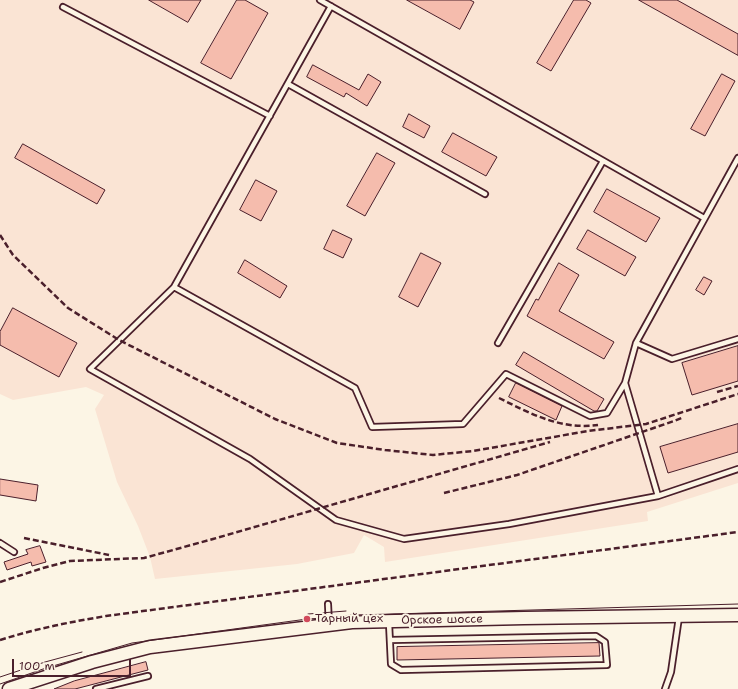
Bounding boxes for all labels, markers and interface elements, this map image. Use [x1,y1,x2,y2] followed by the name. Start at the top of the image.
[315,612,383,626] place label: Тарный цех
[401,612,483,628] street label: Орское шоссе
[302,614,312,624] marker: Тарный цех
[14,651,133,677] scale bar
[19,658,55,674] text: 100 m

